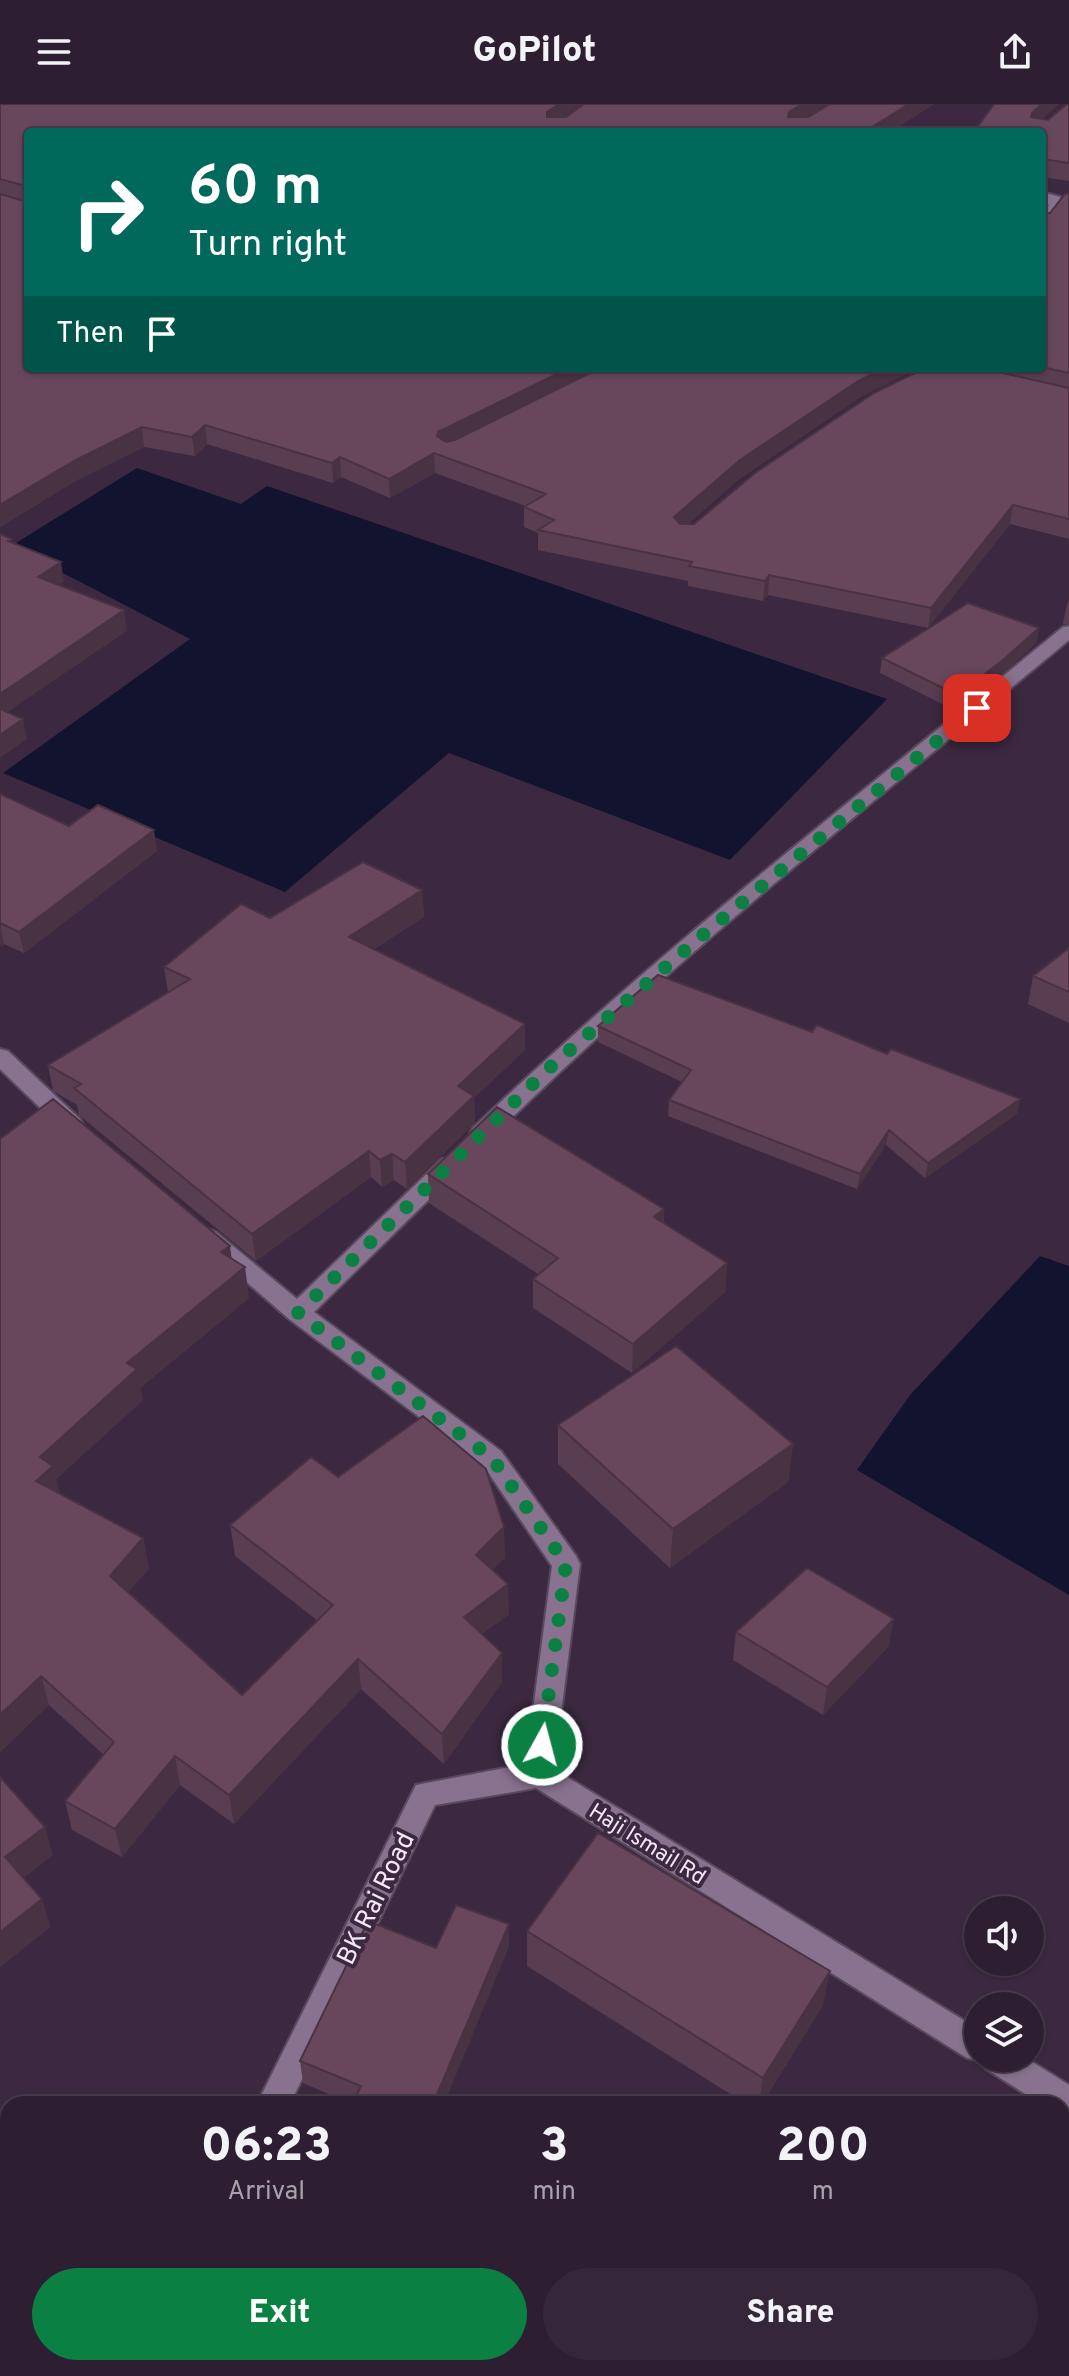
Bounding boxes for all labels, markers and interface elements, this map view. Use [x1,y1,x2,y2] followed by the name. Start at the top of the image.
[473,29,596,75] text: GoPilot
[32,30,76,74] icon: menu
[993,30,1037,74] icon: share
[188,154,322,224] text: 60 m
[56,160,160,264] icon: right
[188,223,347,269] text: Turn right
[140,312,184,356] icon: arrive
[56,316,124,353] text: Then
[943,674,1011,742] pin
[955,686,999,730] icon: arrive
[500,1703,584,1787] position arrow
[583,1799,710,1892] street label: Haji Ismail Rd
[331,1827,424,1971] street label: BK Rai Road
[964,1896,1044,2072] map controls
[964,1896,1044,1976] button: sound
[964,1992,1044,2072] button: layers
[200,2118,332,2178] text: 06:23
[540,2118,569,2178] text: 3
[776,2118,870,2178] text: 200
[227,2176,305,2209] text: Arrival
[533,2176,576,2209] text: min
[812,2176,834,2209] text: m
[32,2268,527,2360] button: Exit
[543,2268,1038,2360] button: Share

